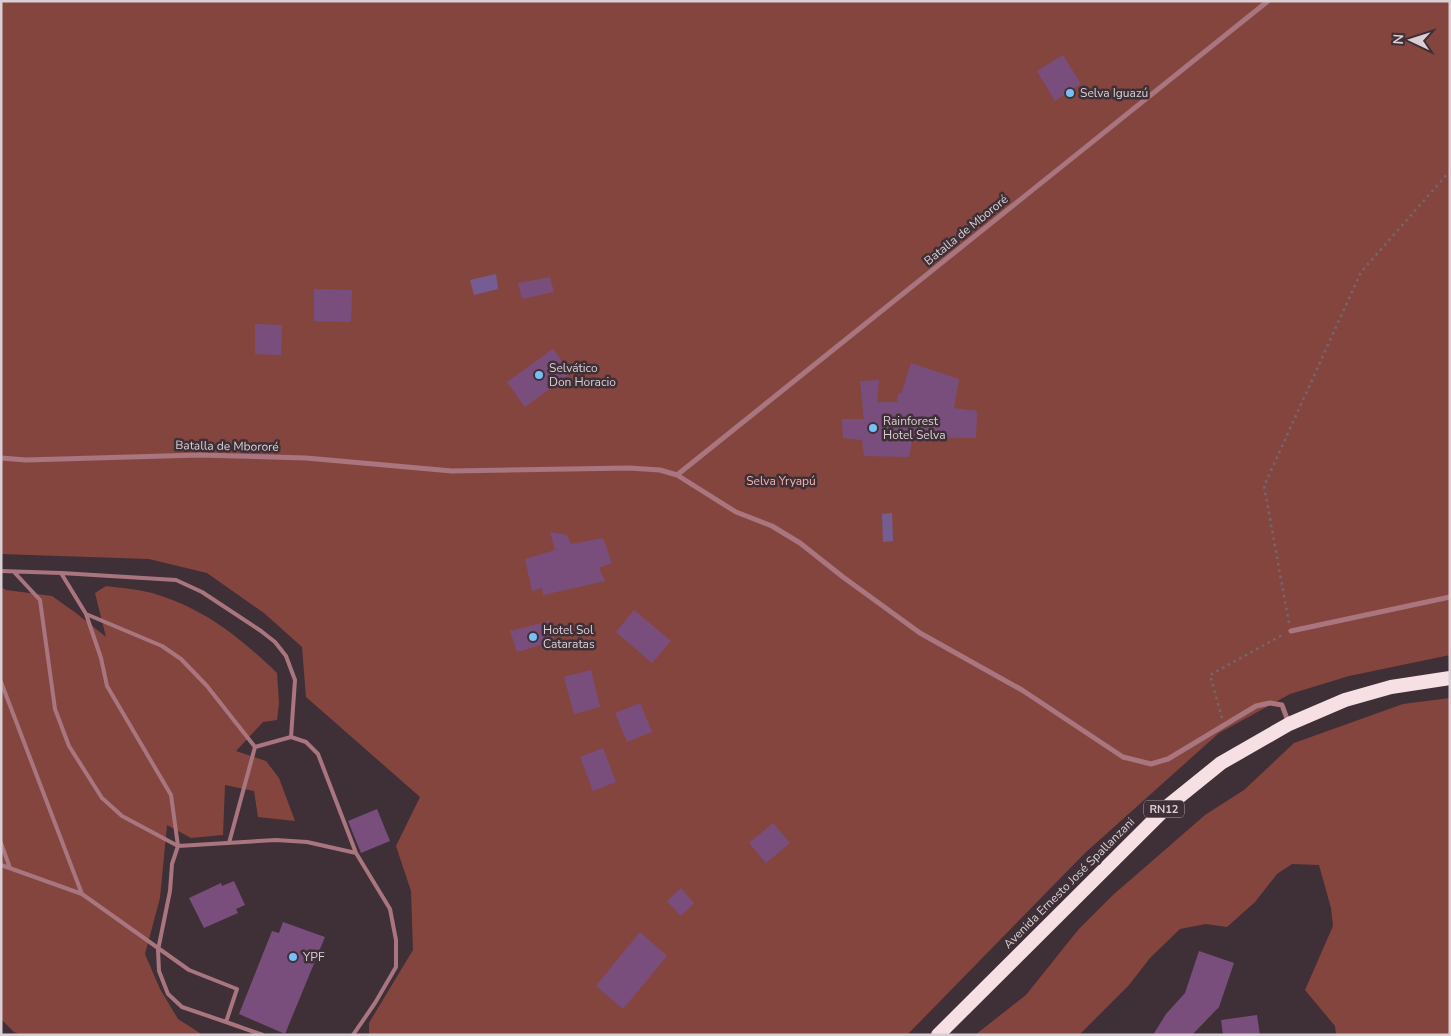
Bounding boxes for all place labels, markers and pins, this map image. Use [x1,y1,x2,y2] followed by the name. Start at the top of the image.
[1080,85,1148,101] place label: Selva Iguazú
[1064,87,1076,99] marker: Selva Iguazú
[549,360,616,390] place label: Selvático Don Horacio
[533,369,545,381] marker: Selvático Don Horacio
[883,413,946,443] place label: Rainforest Hotel Selva
[867,422,879,434] marker: Rainforest Hotel Selva
[543,622,595,652] place label: Hotel Sol Cataratas
[527,631,539,643] marker: Hotel Sol Cataratas
[302,949,325,965] place label: YPF
[287,951,299,963] marker: YPF

